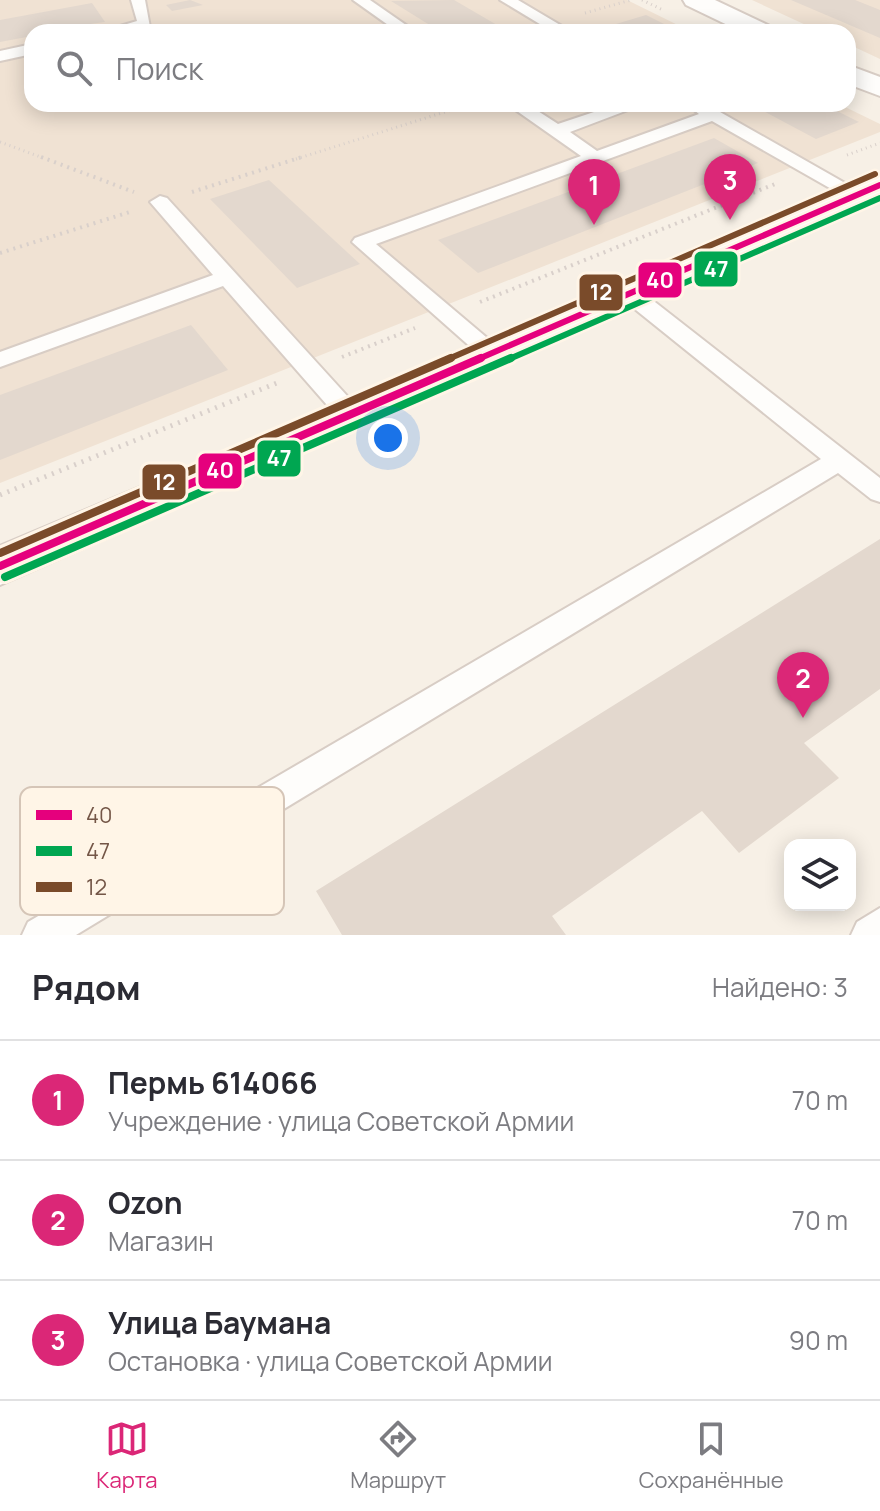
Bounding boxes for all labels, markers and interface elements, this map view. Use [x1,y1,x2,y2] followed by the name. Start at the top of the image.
[24,24,856,112] search box
[52,46,96,90] icon: search
[116,48,203,89] text: Поиск
[704,154,756,220] pin: 3
[568,159,620,225] pin: 1
[693,250,739,288] line badge: 47
[703,254,729,284] text: 47
[637,261,683,299] line badge: 40
[646,265,674,295] text: 40
[578,273,624,312] line badge: 12
[590,277,612,307] text: 12
[368,418,408,458] your location
[256,439,302,478] line badge: 47
[266,443,292,473] text: 47
[197,452,243,490] line badge: 40
[206,455,234,485] text: 40
[141,463,187,501] line badge: 12
[153,467,175,497] text: 12
[777,652,829,718] pin: 2
[20,787,284,915] legend
[86,800,112,830] text: 40
[86,836,110,866] text: 47
[784,839,856,911] map controls
[784,839,856,911] button: layers
[86,872,107,902] text: 12
[32,964,141,1010] text: Рядом
[712,969,848,1005] text: Найдено: 3
[108,1062,318,1103] text: Пермь 614066
[52,1082,64,1118] text: 1
[792,1082,848,1118] text: 70 m
[108,1103,574,1139] text: Учреждение · улица Советской Армии
[108,1182,183,1223] text: Ozon
[50,1202,66,1238] text: 2
[792,1202,848,1238] text: 70 m
[108,1223,214,1259] text: Магазин
[108,1302,331,1343] text: Улица Баумана
[50,1322,66,1358] text: 3
[789,1322,848,1358] text: 90 m
[108,1343,553,1379] text: Остановка · улица Советской Армии
[96,1417,158,1495] tab: Карта
[350,1417,446,1495] tab: Маршрут
[639,1417,784,1495] tab: Сохранённые

